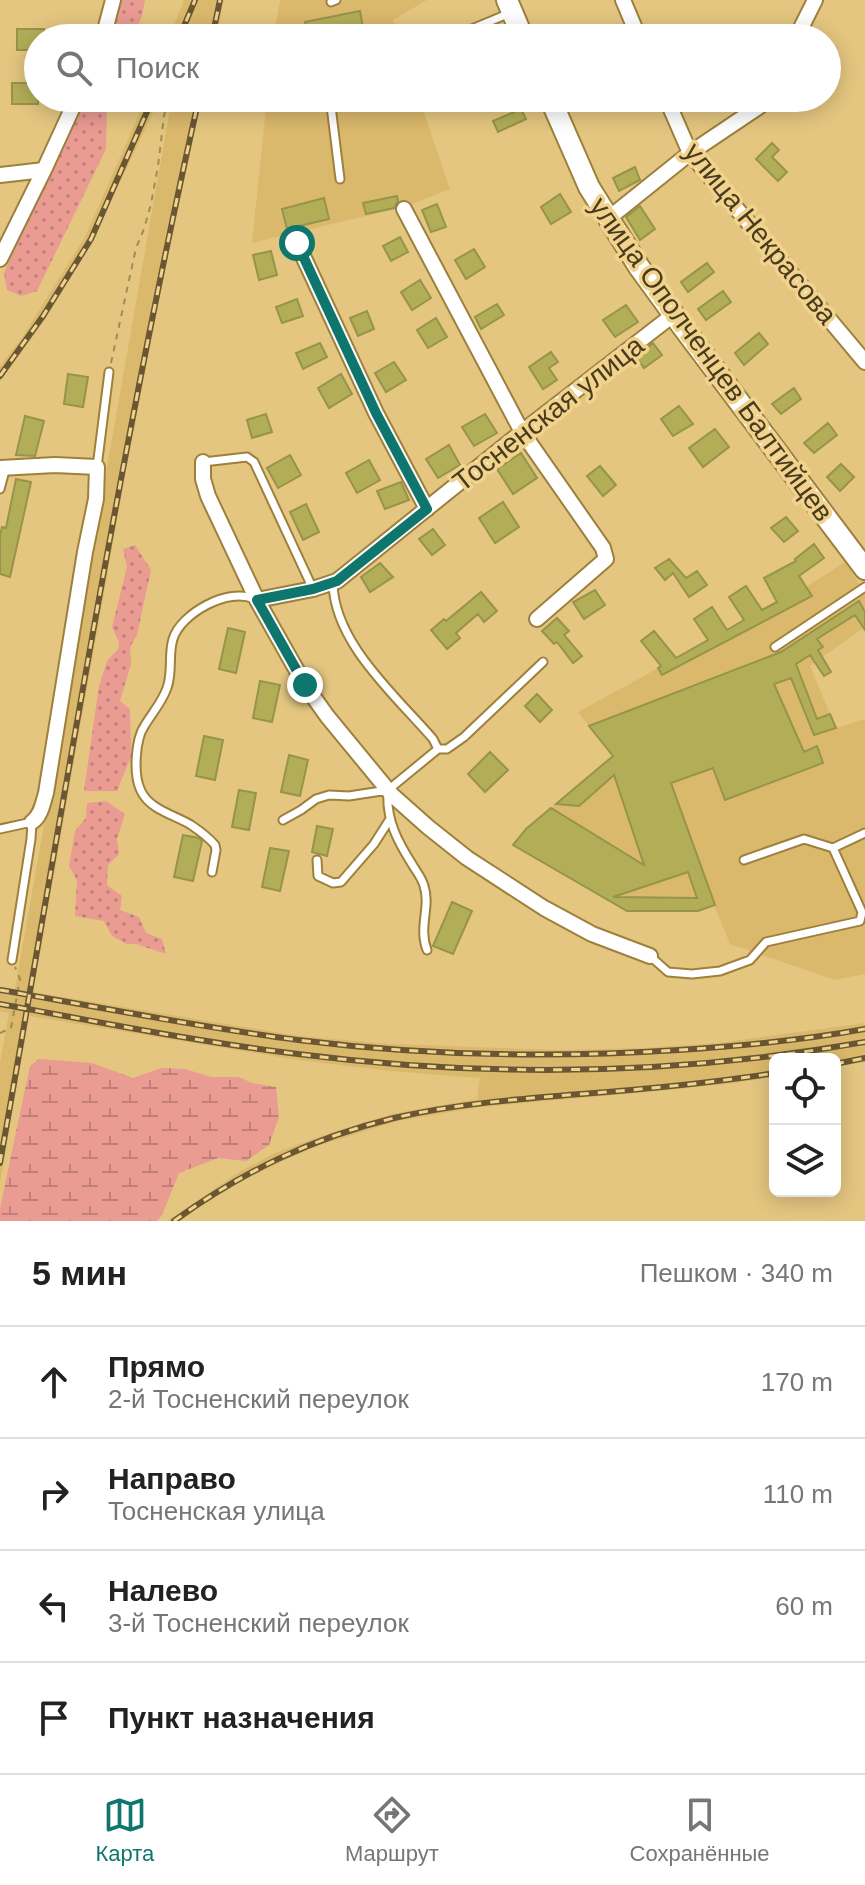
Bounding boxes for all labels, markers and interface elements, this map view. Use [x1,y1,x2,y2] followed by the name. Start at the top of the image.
[24,24,841,112] search box
[52,46,96,90] icon: search
[116,51,199,84] text: Поиск
[678,137,843,330] street label: улица Некрасова
[584,191,839,527] street label: улица Ополченцев Балтийцев
[279,225,315,261] route start
[447,329,650,497] street label: Тосненская улица
[287,667,323,703] route end
[769,1053,841,1197] map controls
[769,1053,841,1125] button: locate
[769,1125,841,1197] button: layers
[32,1254,127,1292] text: 5 мин
[640,1258,833,1288] text: Пешком · 340 m
[108,1350,205,1383] text: Прямо
[32,1360,76,1404] icon: ahead
[761,1367,833,1397] text: 170 m
[108,1384,409,1414] text: 2-й Тосненский переулок
[108,1462,236,1495] text: Направо
[32,1472,76,1516] icon: right
[763,1479,833,1509] text: 110 m
[108,1496,325,1526] text: Тосненская улица
[108,1574,218,1607] text: Налево
[32,1584,76,1628] icon: left
[775,1591,833,1621] text: 60 m
[108,1608,409,1638] text: 3-й Тосненский переулок
[32,1696,76,1740] icon: arrive
[108,1701,375,1734] text: Пункт назначения
[95,1793,154,1867] tab: Карта
[345,1793,439,1867] tab: Маршрут
[630,1793,770,1867] tab: Сохранённые

